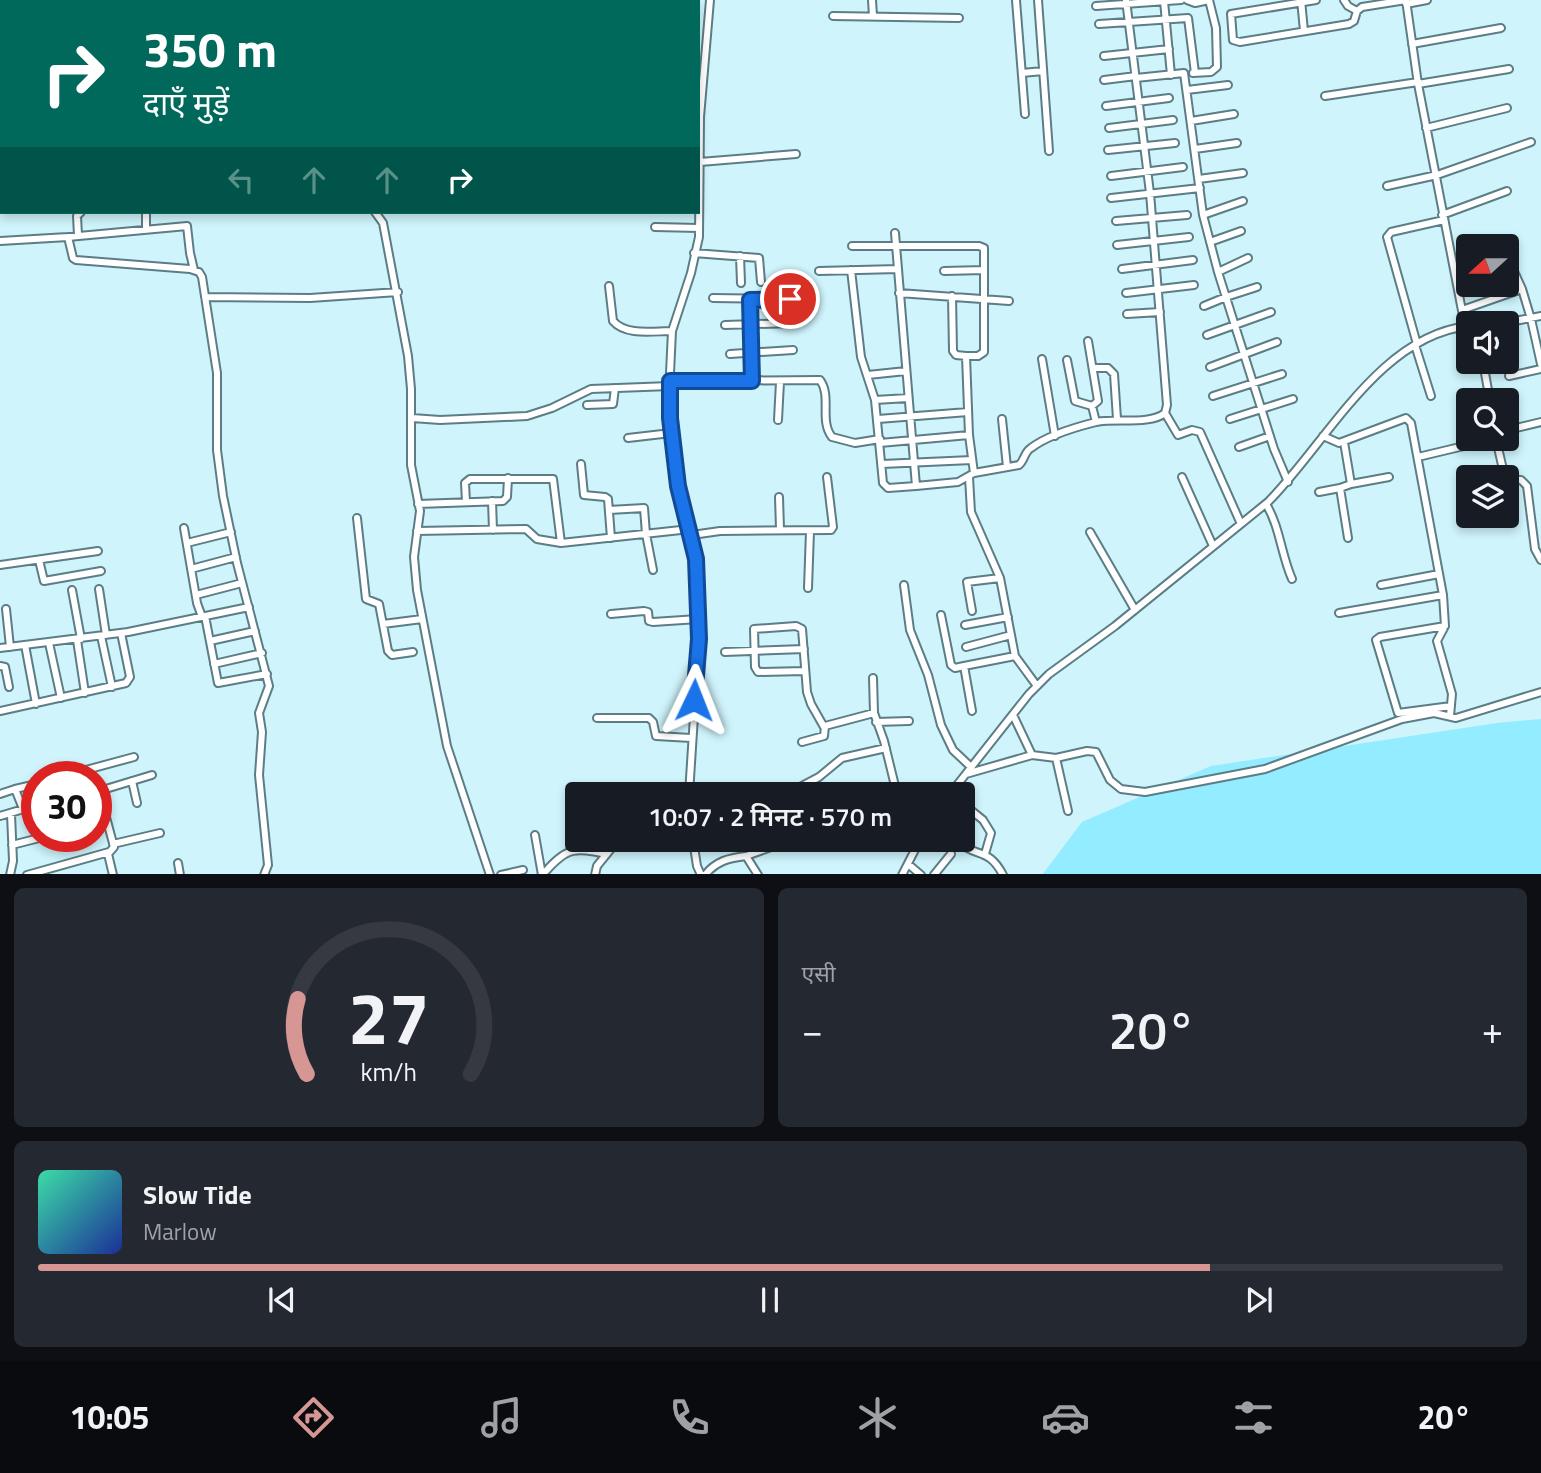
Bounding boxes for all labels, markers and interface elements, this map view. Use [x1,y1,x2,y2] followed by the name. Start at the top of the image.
[143,11,277,86] text: 350 m
[28,28,119,119] icon: right
[143,79,229,127] text: दाएँ मुड़ें
[222,161,260,199] icon: left
[295,161,333,199] icon: ahead
[368,161,406,199] icon: ahead
[441,161,479,199] icon: right
[1456,234,1519,298] north arrow
[1456,234,1519,528] map controls
[760,269,820,329] pin
[771,280,809,318] icon: arrive
[1456,311,1519,374] button: sound
[1456,388,1519,451] button: search
[1456,465,1519,528] button: layers
[657,663,731,737] position arrow
[21,761,112,852] speed limit sign: 30
[648,797,892,836] text: 10:07 · 2 मिनट · 570 m
[802,956,836,991] text: एसी
[348,962,430,1072] text: 27
[1109,990,1196,1069] text: 20°
[802,1001,823,1059] text: −
[1482,1001,1503,1059] text: +
[360,1052,417,1090] text: km/h
[143,1175,252,1214] text: Slow Tide
[143,1214,217,1249] text: Marlow
[263,1281,301,1319] icon: previous
[751,1281,789,1319] icon: pause
[1240,1281,1278,1319] icon: next
[70,1393,149,1441] text: 10:05
[289,1393,338,1442] icon: directions
[477,1393,526,1442] icon: music
[665,1393,714,1442] icon: phone
[853,1393,902,1442] icon: climate
[1041,1393,1090,1442] icon: car
[1229,1393,1278,1442] icon: filters
[1418,1393,1471,1441] text: 20°

